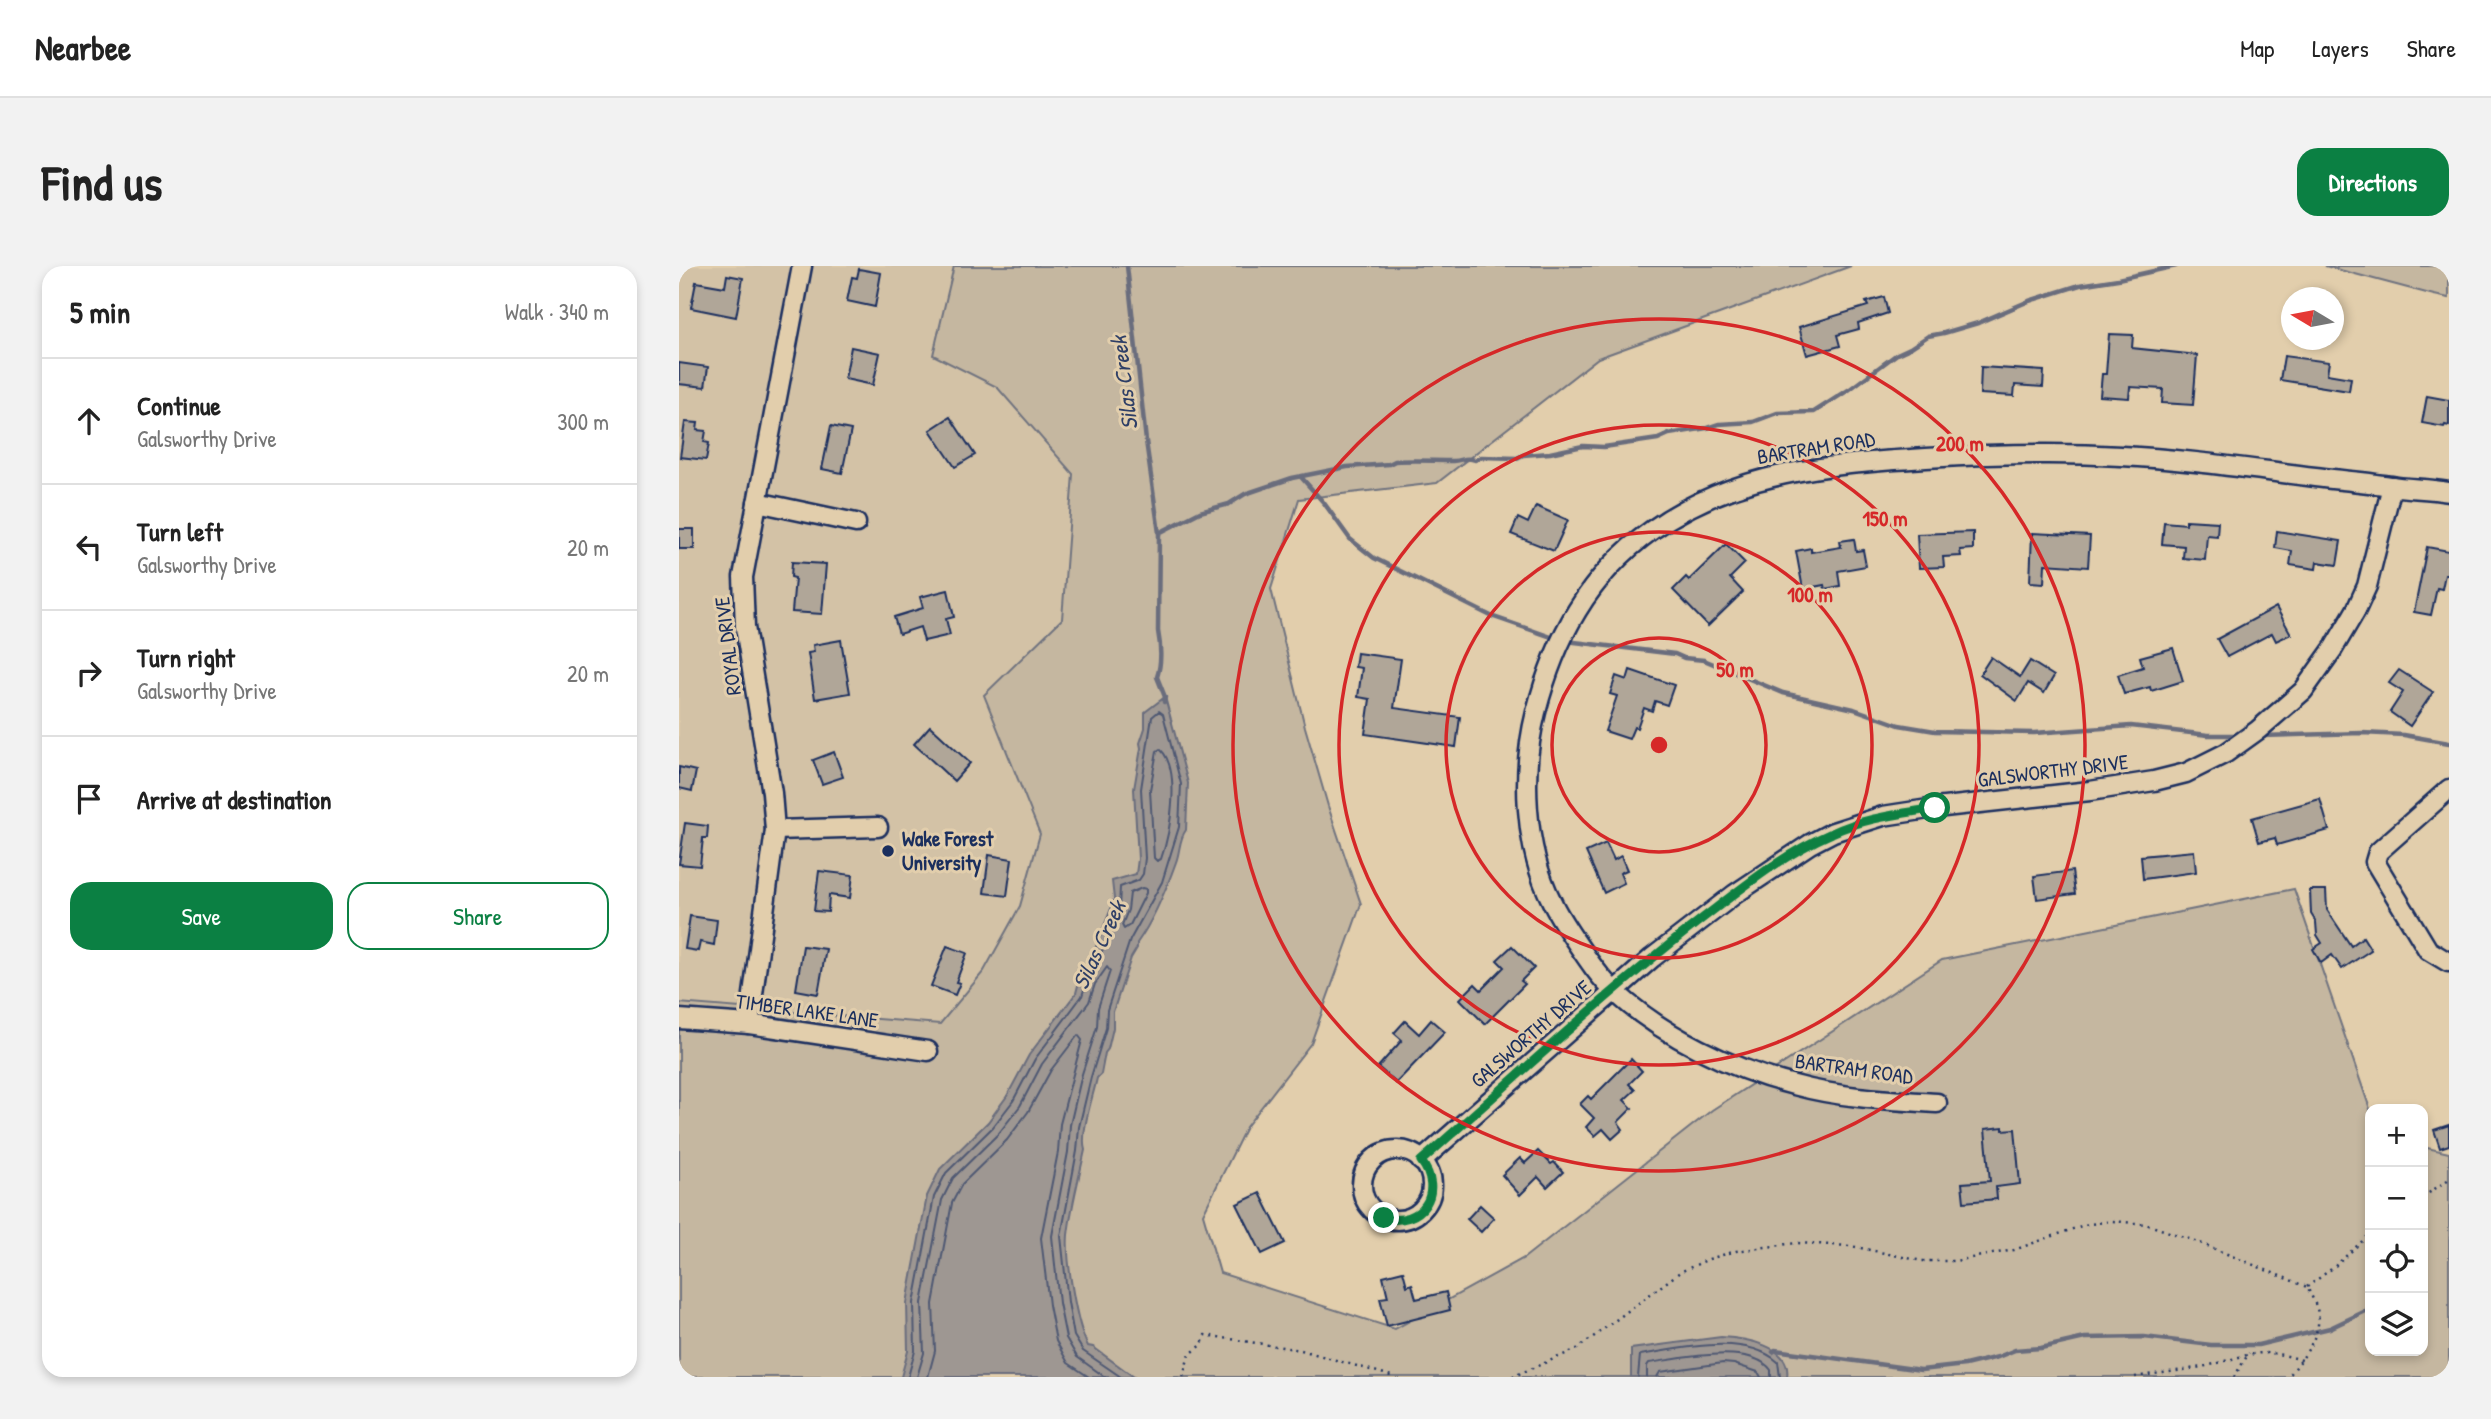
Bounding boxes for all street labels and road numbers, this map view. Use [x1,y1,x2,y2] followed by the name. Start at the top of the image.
[1755,424,1877,471] street label: BARTRAM ROAD
[707,595,748,697] street label: ROYAL DRIVE
[1976,747,2130,794] street label: GALSWORTHY DRIVE
[1464,973,1597,1094] street label: GALSWORTHY DRIVE
[734,986,880,1035] street label: TIMBER LAKE LANE
[1793,1046,1915,1091] street label: BARTRAM ROAD

